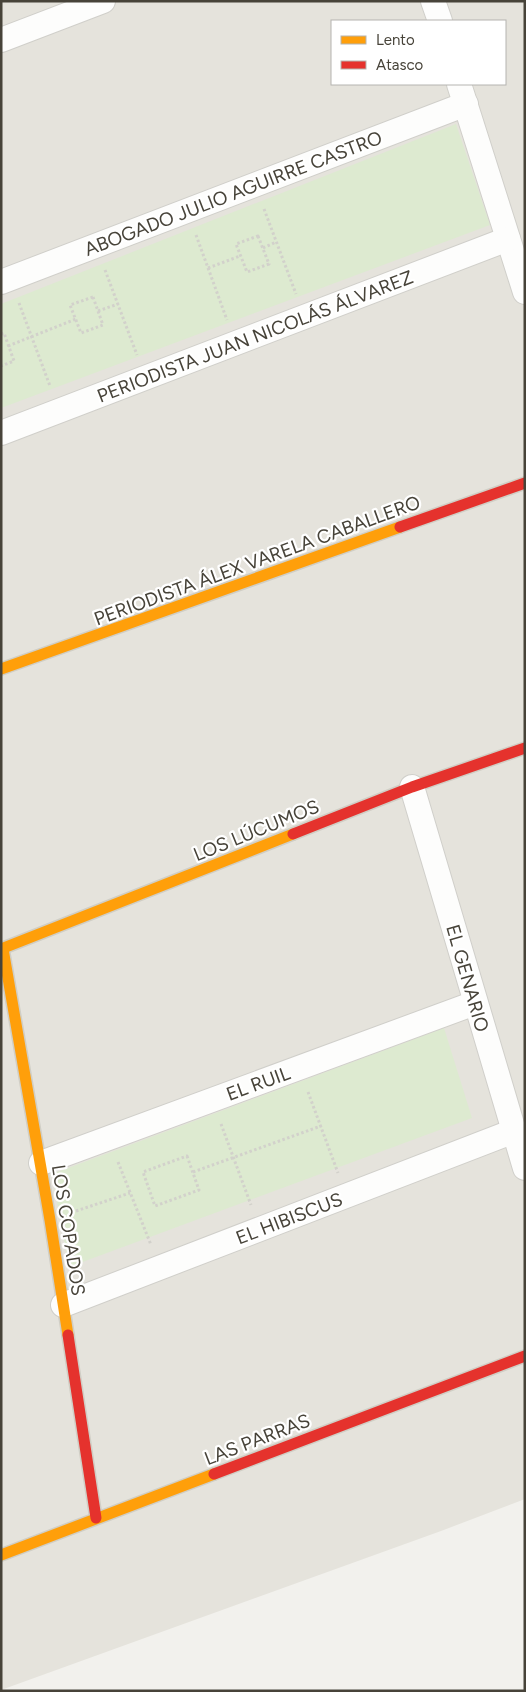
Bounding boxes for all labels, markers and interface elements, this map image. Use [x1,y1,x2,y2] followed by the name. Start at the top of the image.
[331,20,506,85] legend
[376,31,415,49] text: Lento
[376,56,424,74] text: Atasco
[81,126,385,261] street label: ABOGADO JULIO AGUIRRE CASTRO
[94,265,417,408] street label: PERIODISTA JUAN NICOLÁS ÁLVAREZ
[91,491,423,630] street label: PERIODISTA ÁLEX VARELA CABALLERO
[190,795,322,866] street label: LOS LÚCUMOS
[441,922,494,1035] street label: EL GENARIO
[223,1061,293,1106] street label: EL RUIL
[47,1163,90,1297] street label: LOS COPADOS
[233,1188,346,1249] street label: EL HIBISCUS
[201,1409,313,1470] street label: LAS PARRAS

